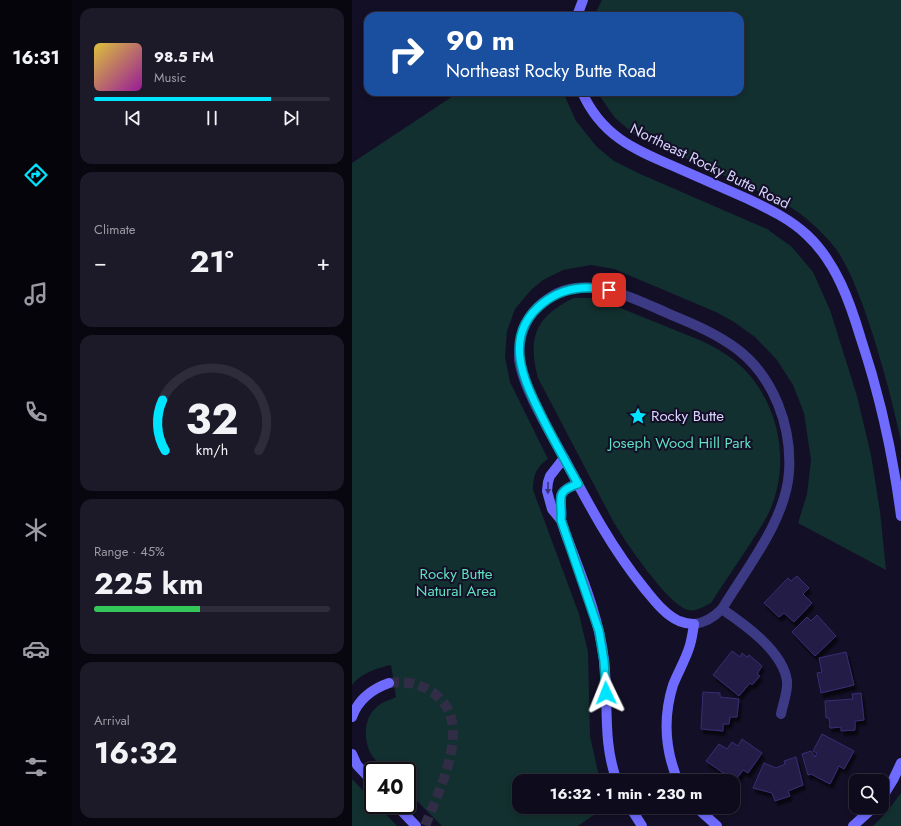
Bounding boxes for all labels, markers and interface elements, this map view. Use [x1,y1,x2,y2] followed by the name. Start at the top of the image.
[446,20,515,61] text: 90 m
[380,28,432,80] icon: right
[12,45,60,71] text: 16:31
[154,46,214,68] text: 98.5 FM
[446,58,656,84] text: Northeast Rocky Butte Road
[154,68,186,87] text: Music
[122,107,144,129] icon: previous
[201,107,223,129] icon: pause
[280,107,302,129] icon: next
[626,118,794,214] street label: Northeast Rocky Butte Road
[22,161,50,189] icon: directions
[94,220,135,239] text: Climate
[190,240,234,283] text: 21°
[94,246,107,278] text: −
[316,246,330,278] text: +
[592,273,626,307] pin
[598,279,620,301] icon: arrive
[22,280,50,308] icon: music
[185,389,239,450] text: 32
[22,398,50,426] icon: phone
[651,405,724,427] place label: Rocky Butte
[628,406,648,426] place icon: Rocky Butte
[607,432,752,454] park label: Joseph Wood Hill Park
[196,440,228,460] text: km/h
[545,482,551,495] one-way arrow
[22,516,50,544] icon: climate
[94,542,165,561] text: Range · 45%
[94,562,204,605] text: 225 km
[416,563,496,602] park label: Rocky Butte Natural Area
[22,635,50,663] icon: car
[585,672,627,714] position arrow
[94,711,130,730] text: Arrival
[94,731,177,774] text: 16:32
[22,753,50,781] icon: filters
[364,762,416,814] speed limit sign: 40
[849,774,889,814] map controls
[849,774,889,814] button: search
[550,783,702,805] text: 16:32 · 1 min · 230 m

